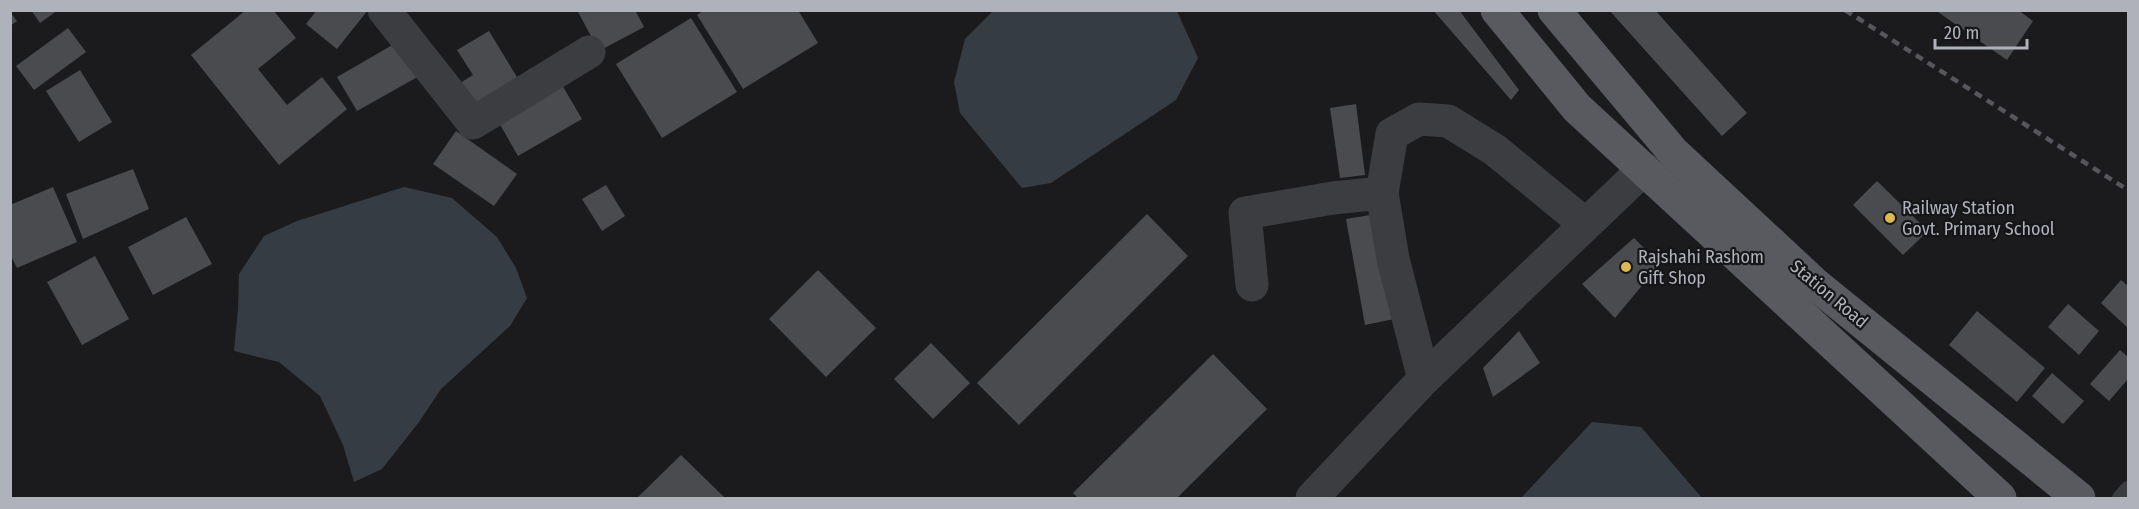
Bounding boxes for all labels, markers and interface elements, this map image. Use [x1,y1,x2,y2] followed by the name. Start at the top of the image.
[1935,12,2026,50] scale bar
[1944,22,1979,44] text: 20 m
[1902,197,2055,240] place label: Railway Station Govt. Primary School
[1883,211,1897,225] marker: Railway Station Govt. Primary School
[1638,246,1764,289] place label: Rajshahi Rashom Gift Shop
[1786,255,1872,333] street label: Station Road
[1619,260,1633,274] marker: Rajshahi Rashom Gift Shop

